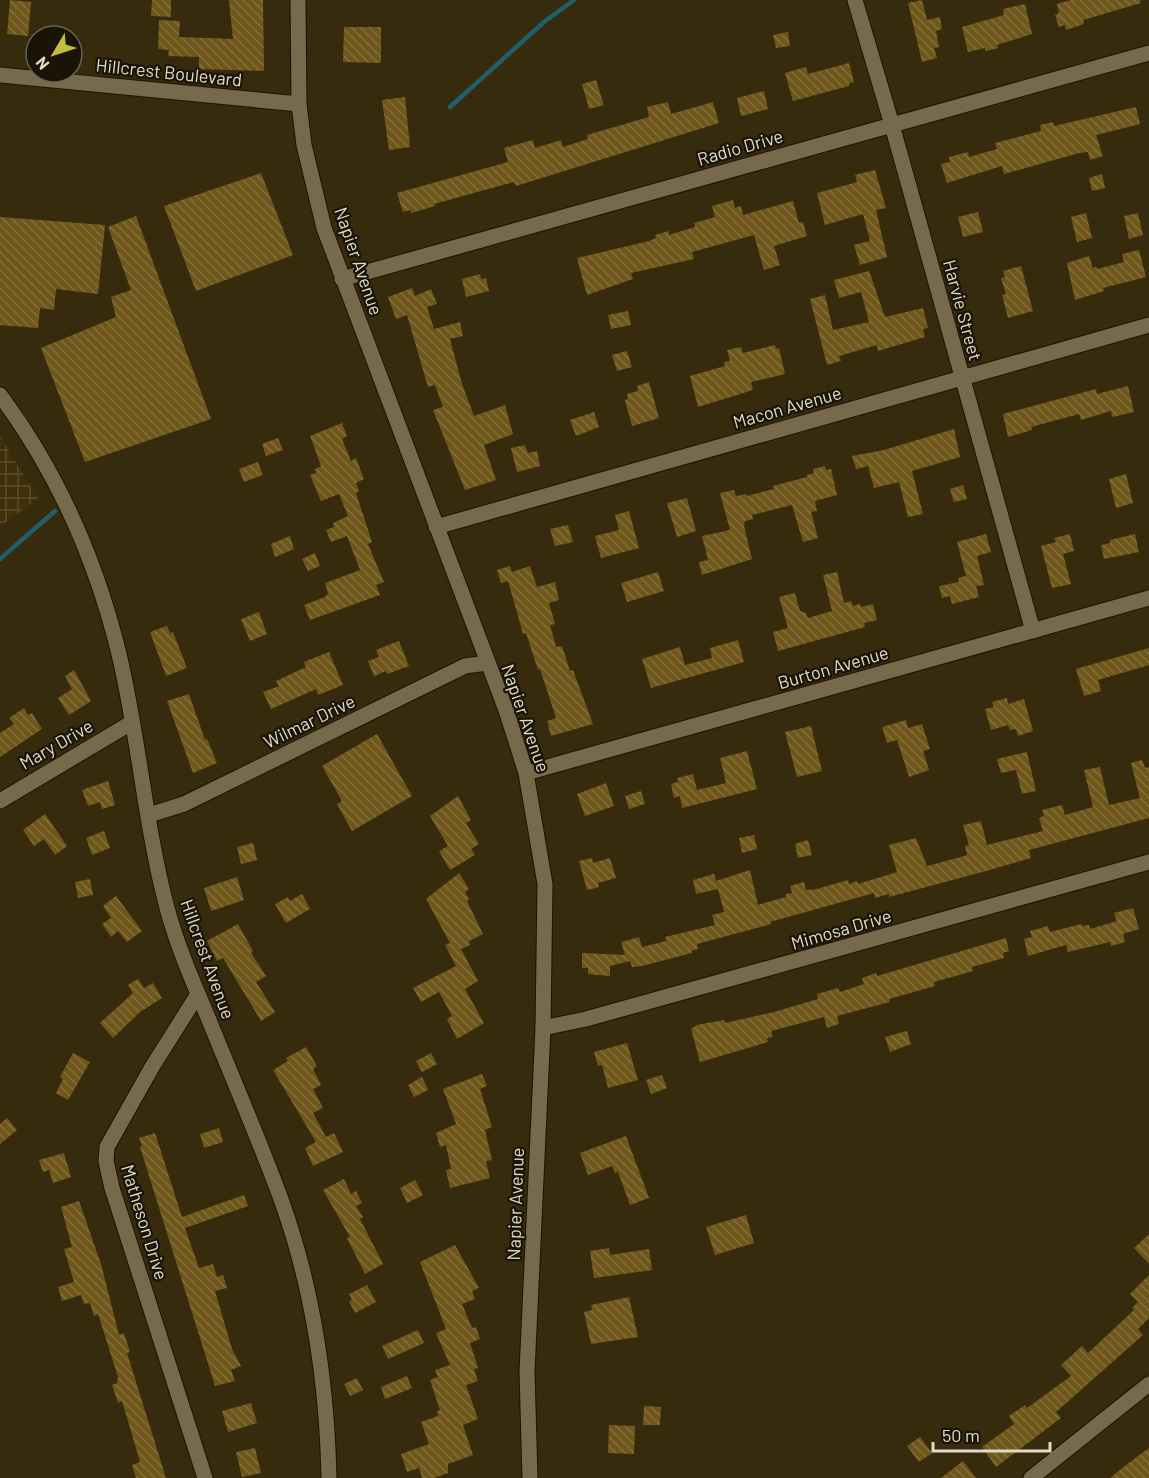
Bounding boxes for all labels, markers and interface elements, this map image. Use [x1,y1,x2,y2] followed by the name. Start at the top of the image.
[24,24,84,84] north arrow
[95,53,243,91] street label: Hillcrest Boulevard
[31,54,53,74] text: N
[695,124,785,170] street label: Radio Drive
[330,204,388,318] street label: Napier Avenue
[939,257,987,363] street label: Harvie Street
[730,381,844,433] street label: Macon Avenue
[775,641,891,693] street label: Burton Avenue
[497,661,555,775] street label: Napier Avenue
[260,689,358,753] street label: Wilmar Drive
[15,714,97,774] street label: Mary Drive
[176,896,240,1022] street label: Hillcrest Avenue
[788,904,894,954] street label: Mimosa Drive
[502,1147,528,1261] street label: Napier Avenue
[117,1162,173,1282] street label: Matheson Drive
[933,1415,1050,1453] scale bar
[942,1424,980,1446] text: 50 m

